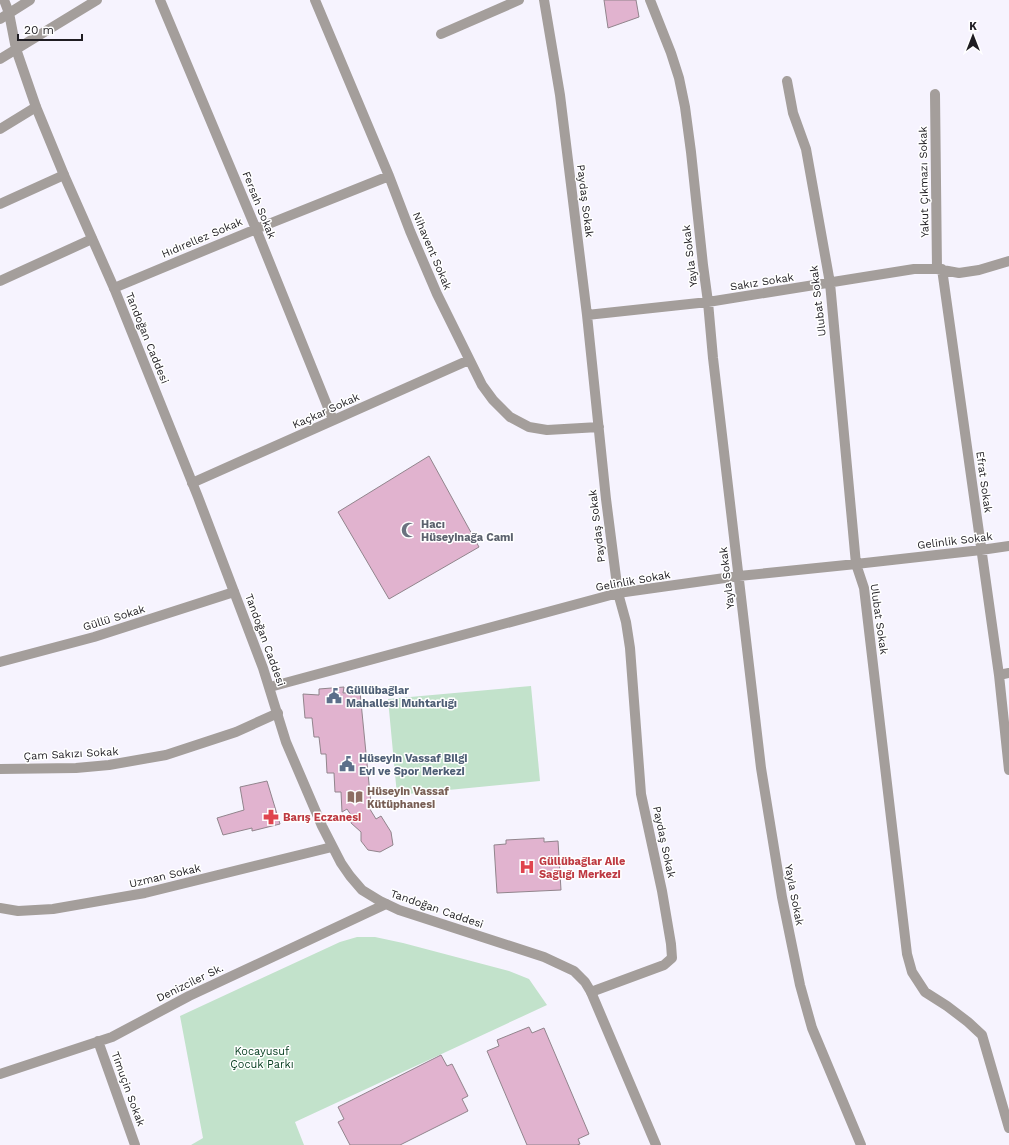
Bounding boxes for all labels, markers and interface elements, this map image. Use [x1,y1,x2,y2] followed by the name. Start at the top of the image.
[18,16,82,42] scale bar
[953,16,993,56] north arrow
[969,20,977,33] text: K
[24,23,54,37] text: 20 m
[917,126,931,238] street label: Yakut Çıkmazı Sokak
[574,164,596,238] street label: Paydaş Sokak
[240,169,278,241] street label: Fersah Sokak
[410,210,454,292] street label: Nihavent Sokak
[160,215,244,261] street label: Hıdırellez Sokak
[680,224,700,288] street label: Yayla Sokak
[807,265,829,337] street label: Ulubat Sokak
[729,271,795,293] street label: Sakız Sokak
[123,290,171,386] street label: Tandoğan Caddesi
[290,390,362,432] street label: Kaçkar Sokak
[973,450,995,514] street label: Efrat Sokak
[586,489,608,563] street label: Paydaş Sokak
[421,518,514,544] place label: Hacı Hüseyinağa Cami
[400,521,418,539] mosque icon: Hacı Hüseyinağa Cami
[917,530,993,552] street label: Gelinlik Sokak
[717,546,737,610] street label: Yayla Sokak
[595,568,671,594] street label: Gelinlik Sokak
[868,583,890,655] street label: Ulubat Sokak
[242,592,288,688] street label: Tandoğan Caddesi
[81,602,147,634] street label: Güllü Sokak
[346,684,457,710] place label: Güllübağlar Mahallesi Muhtarlığı
[325,687,343,705] public building icon: Güllübağlar Mahallesi Muhtarlığı
[23,745,119,763] street label: Çam Sakızı Sokak
[359,752,468,778] place label: Hüseyin Vassaf Bilgi Evi ve Spor Merkezi
[338,755,356,773] public building icon: Hüseyin Vassaf Bilgi Evi ve Spor Merkezi
[367,785,449,811] place label: Hüseyin Vassaf Kütüphanesi
[346,788,364,806] library icon: Hüseyin Vassaf Kütüphanesi
[650,805,678,879] street label: Paydaş Sokak
[262,808,280,826] pharmacy icon: Barış Eczanesi
[283,811,361,824] place label: Barış Eczanesi
[539,855,625,881] place label: Güllübağlar Aile Sağlığı Merkezi
[518,858,536,876] hospital icon: Güllübağlar Aile Sağlığı Merkezi
[128,861,202,891] street label: Uzman Sokak
[782,863,806,927] street label: Yayla Sokak
[389,887,485,931] street label: Tandoğan Caddesi
[154,961,226,1005] street label: Denizciler Sk.
[230,1045,294,1071] park label: Kocayusuf Çocuk Parkı
[108,1050,148,1128] street label: Timuçin Sokak

